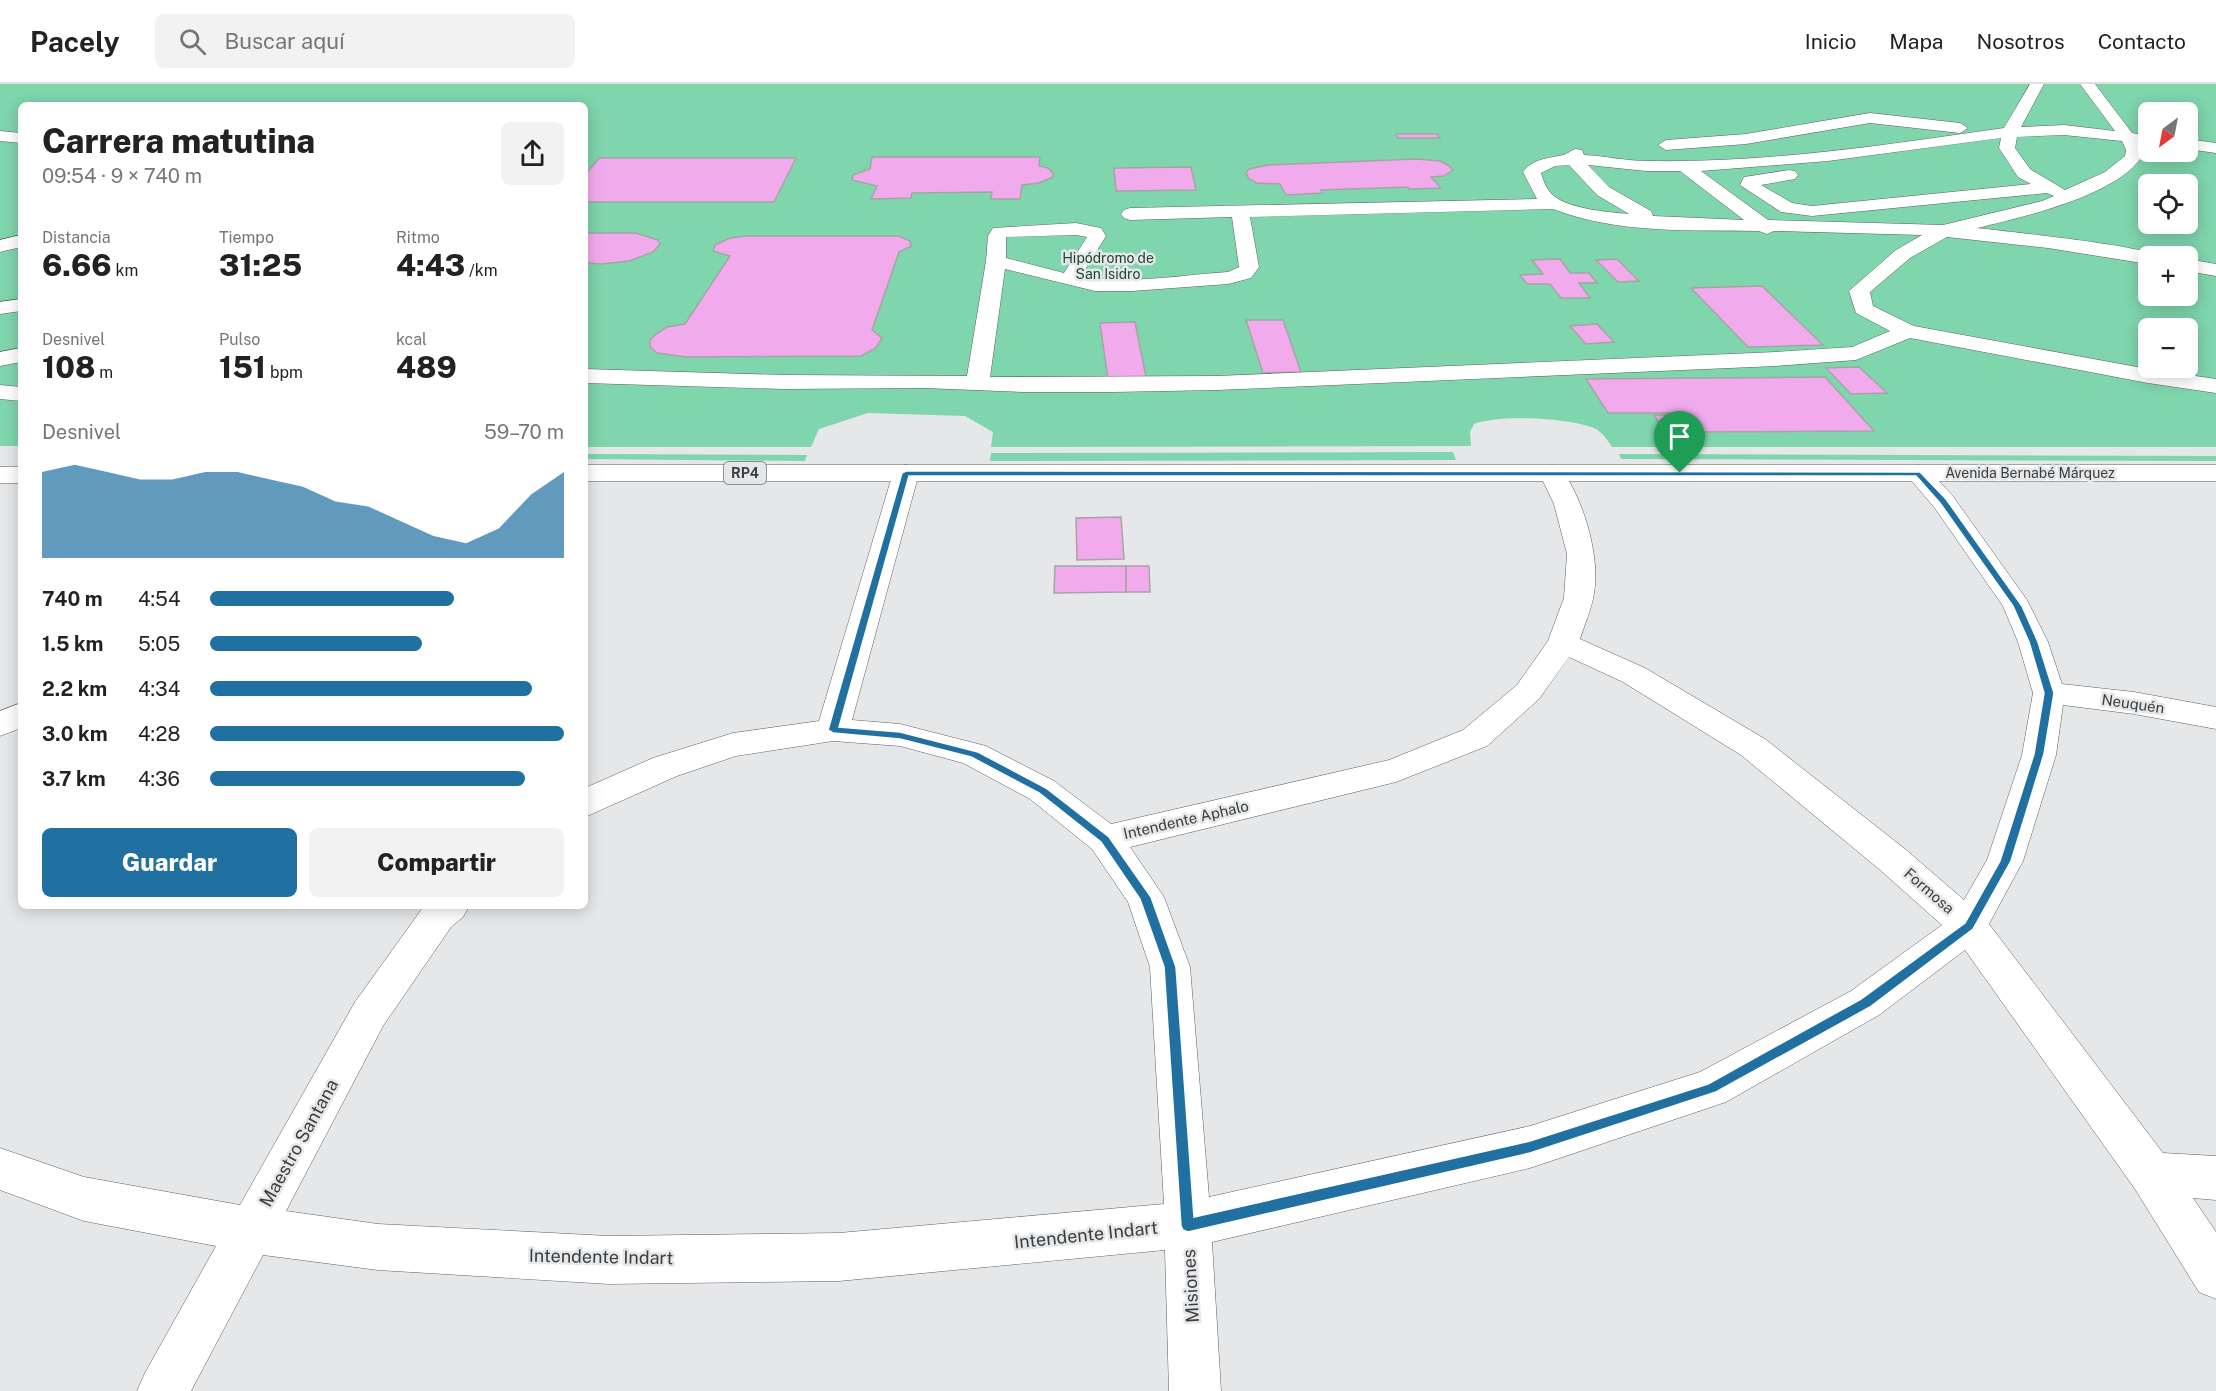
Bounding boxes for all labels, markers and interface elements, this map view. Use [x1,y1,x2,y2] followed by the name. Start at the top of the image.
[155,14,575,68] search box
[30,25,119,58] text: Pacely
[176,25,209,58] icon: search
[224,28,345,54] text: Buscar aquí
[1805,29,1856,54] text: Inicio
[1889,29,1943,54] text: Mapa
[1976,29,2065,54] text: Nosotros
[2098,29,2186,54] text: Contacto
[2138,102,2198,162] north arrow
[2138,102,2198,378] map controls
[42,122,315,160] text: Carrera matutina
[501,122,564,185] button: share
[42,164,202,188] text: 09:54 · 9 × 740 m
[2138,174,2198,234] button: locate
[42,228,111,247] text: Distancia
[219,228,274,247] text: Tiempo
[396,228,440,247] text: Ritmo
[2138,246,2198,306] button: +
[42,247,112,283] text: 6.66
[219,247,302,283] text: 31:25
[396,247,465,283] text: 4:43
[1062,250,1154,282] park label: Hipódromo de San Isidro
[112,261,138,280] text: km
[465,261,498,280] text: /km
[2138,318,2198,378] button: −
[42,330,105,349] text: Desnivel
[219,330,260,349] text: Pulso
[396,330,427,349] text: kcal
[42,349,95,385] text: 108
[219,349,266,385] text: 151
[396,349,457,385] text: 489
[95,363,113,382] text: m
[266,363,303,382] text: bpm
[1654,411,1705,473] pin
[42,420,121,444] text: Desnivel
[484,420,564,444] text: 59–70 m
[1663,420,1696,453] icon: arrive
[724,462,766,484] road number: RP4
[1945,465,2115,481] street label: Avenida Bernabé Márquez
[42,587,103,611] text: 740 m
[138,587,180,611] text: 4:54
[42,632,103,656] text: 1.5 km
[138,632,180,656] text: 5:05
[42,677,107,701] text: 2.2 km
[138,677,180,701] text: 4:34
[2101,691,2166,716] street label: Neuquén
[42,722,108,746] text: 3.0 km
[138,722,180,746] text: 4:28
[42,767,106,791] text: 3.7 km
[138,767,180,791] text: 4:36
[1122,797,1250,842] street label: Intendente Aphalo
[42,828,297,897] button: Guardar
[309,828,564,897] button: Compartir
[1901,864,1958,917] street label: Formosa
[255,1075,342,1210] street label: Maestro Santana
[1013,1217,1159,1252] street label: Intendente Indart
[529,1245,673,1268] street label: Intendente Indart
[1178,1249,1203,1323] street label: Misiones

